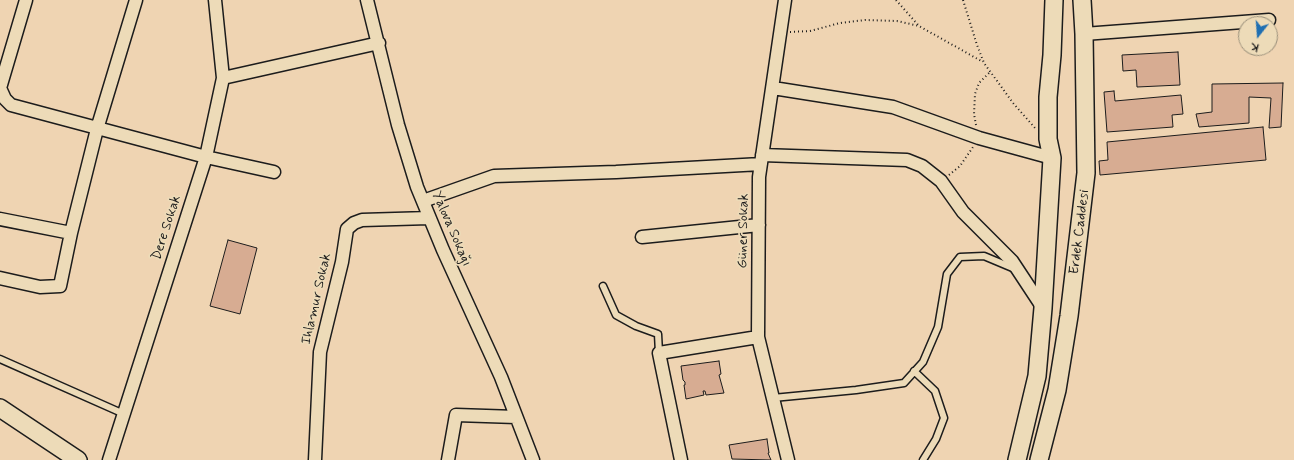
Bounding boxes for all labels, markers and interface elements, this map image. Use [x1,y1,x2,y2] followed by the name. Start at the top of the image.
[1238,16,1278,56] north arrow
[1249,39,1261,54] text: K
[428,189,474,269] street label: Yalova Sokağı
[1066,189,1094,275] street label: Erdek Caddesi
[149,193,185,263] street label: Dere Sokak
[735,193,753,269] street label: Güner Sokak
[298,252,336,346] street label: Ihlamur Sokak

